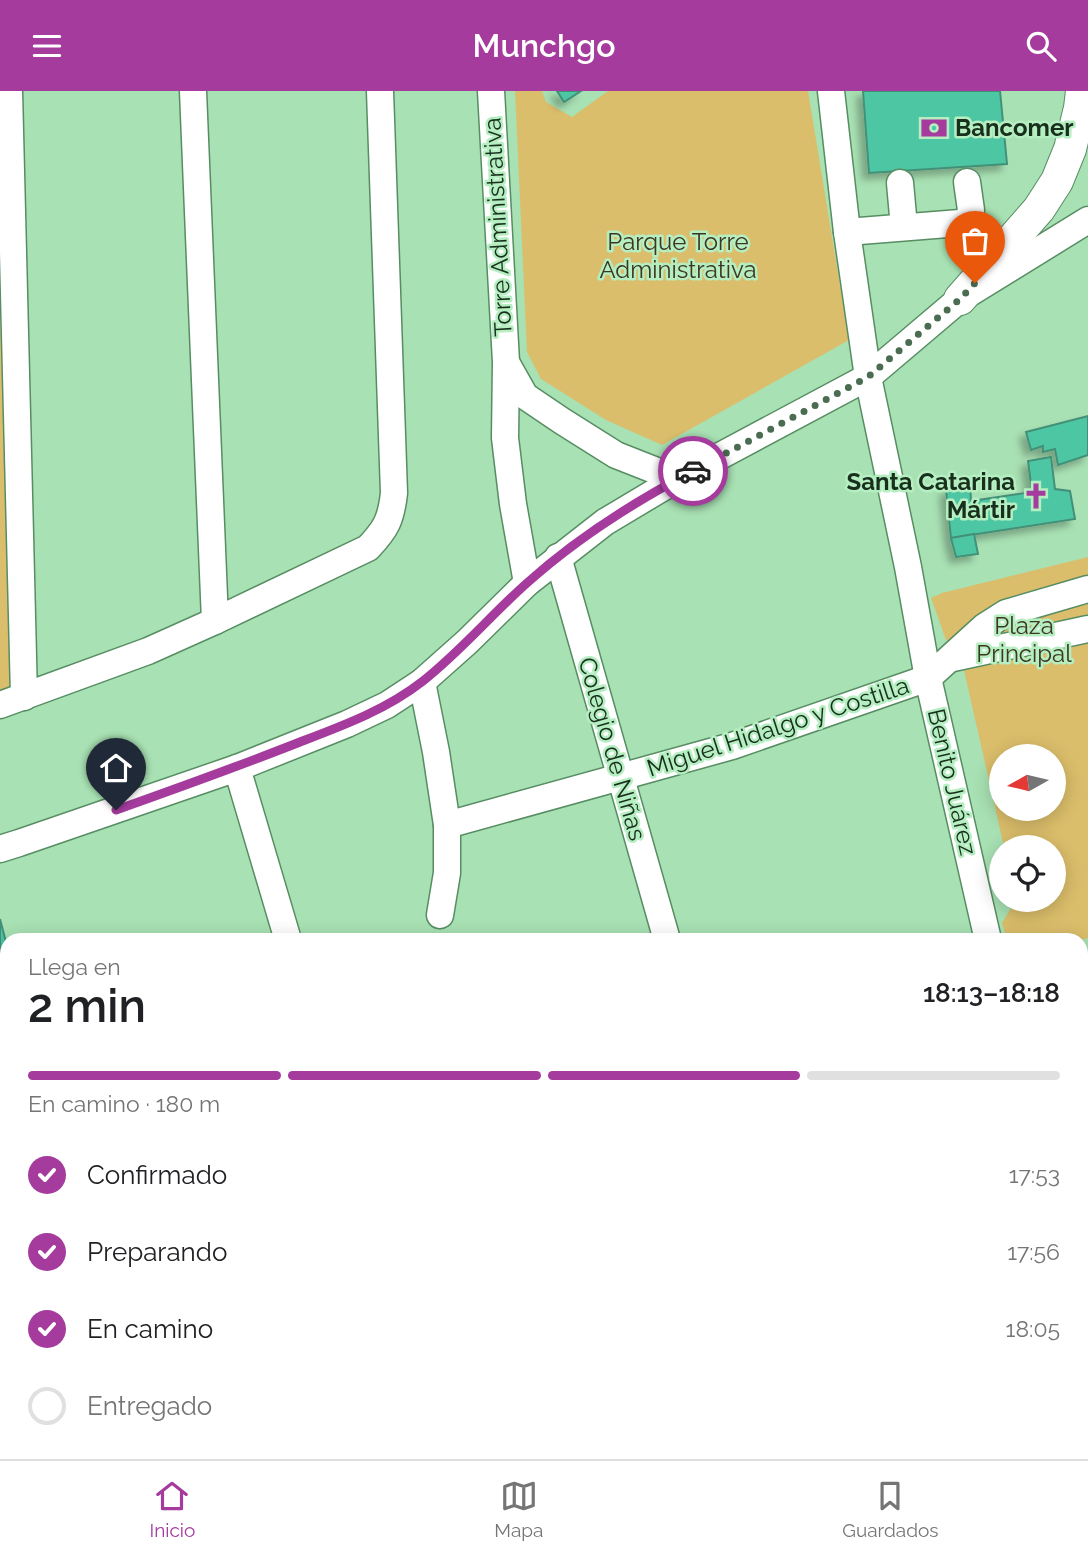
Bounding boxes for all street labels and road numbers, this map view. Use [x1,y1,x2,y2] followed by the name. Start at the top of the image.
[477,117,518,337] street label: Torre Administrativa
[572,654,653,844] street label: Colegio de Niñas
[643,670,912,783] street label: Miguel Hidalgo y Costilla
[922,706,983,858] street label: Benito Juárez

